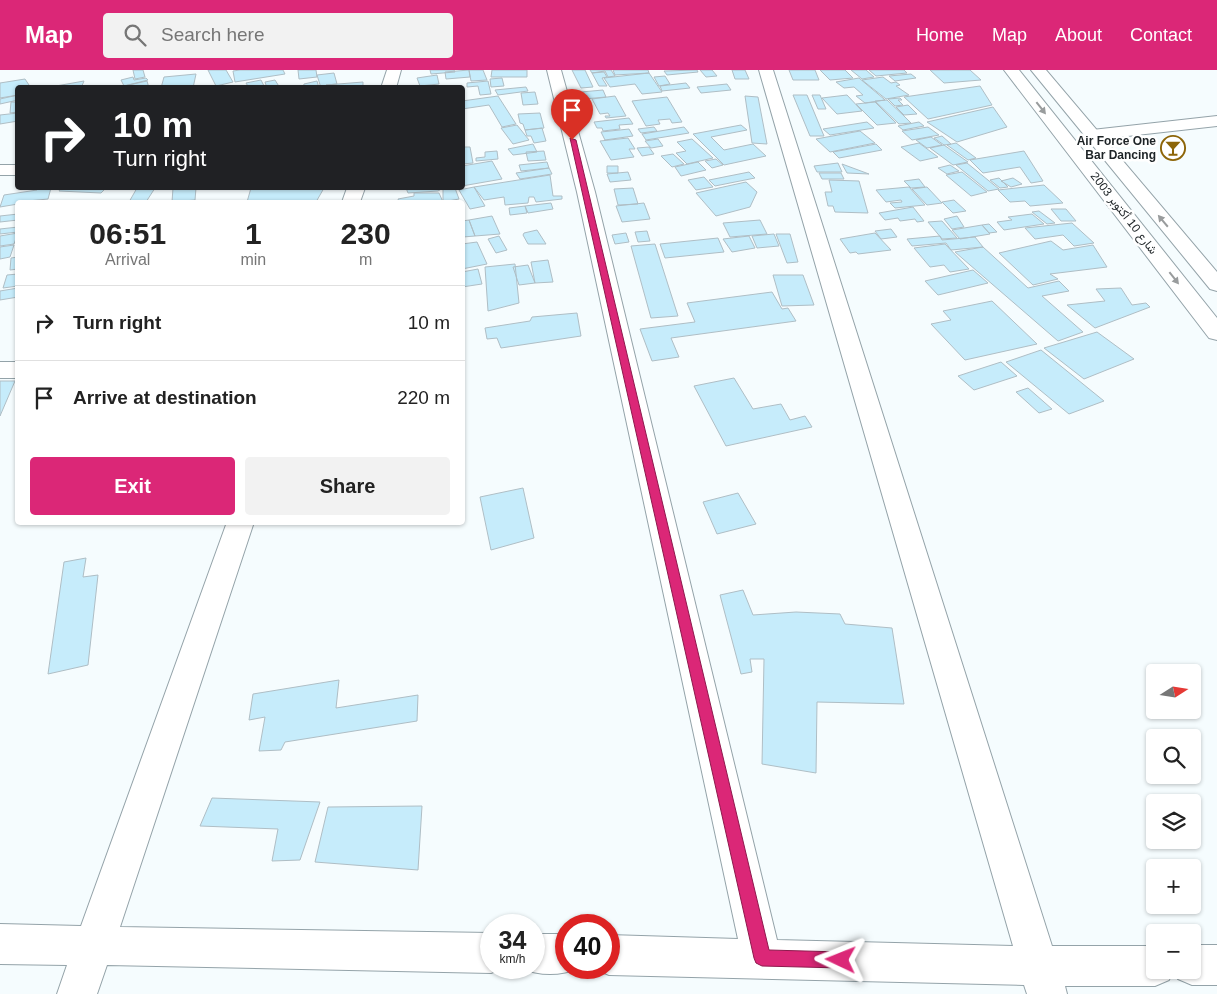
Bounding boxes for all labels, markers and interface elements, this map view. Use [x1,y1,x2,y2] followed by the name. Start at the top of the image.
[103,13,453,58] search box
[25,21,73,48] text: Map
[121,21,149,49] icon: search
[161,24,265,45] text: Search here
[916,25,964,45] text: Home
[992,25,1027,45] text: Map
[1055,25,1102,45] text: About
[1130,25,1192,45] text: Contact
[551,89,593,140] pin
[558,96,586,124] icon: arrive
[1036,101,1047,114] one-way arrow
[30,105,95,170] icon: right
[113,105,193,144] text: 10 m
[1077,134,1156,162] place label: Air Force One Bar Dancing
[1160,135,1186,161] bar icon: Air Force One Bar Dancing
[113,146,206,171] text: Turn right
[1086,169,1160,258] street label: شارع 10 أكتوبر 2003
[1158,214,1169,227] one-way arrow
[89,217,166,250] text: 06:51
[245,217,262,250] text: 1
[341,217,391,250] text: 230
[105,251,150,268] text: Arrival
[240,251,266,268] text: min
[359,251,372,268] text: m
[1168,271,1179,284] one-way arrow
[30,309,58,337] icon: right
[73,312,161,333] text: Turn right
[408,312,450,333] text: 10 m
[30,384,58,412] icon: arrive
[73,387,257,408] text: Arrive at destination
[397,387,450,408] text: 220 m
[30,457,235,515] button: Exit
[245,457,450,515] button: Share
[1146,664,1201,719] north arrow
[1146,664,1201,979] map controls
[1146,729,1201,784] button: search
[1146,794,1201,849] button: layers
[1146,859,1201,914] button: +
[555,914,620,979] speed limit sign: 40
[1146,924,1201,979] button: −
[499,926,526,954] text: 34
[814,933,866,985] position arrow
[499,952,526,966] text: km/h

